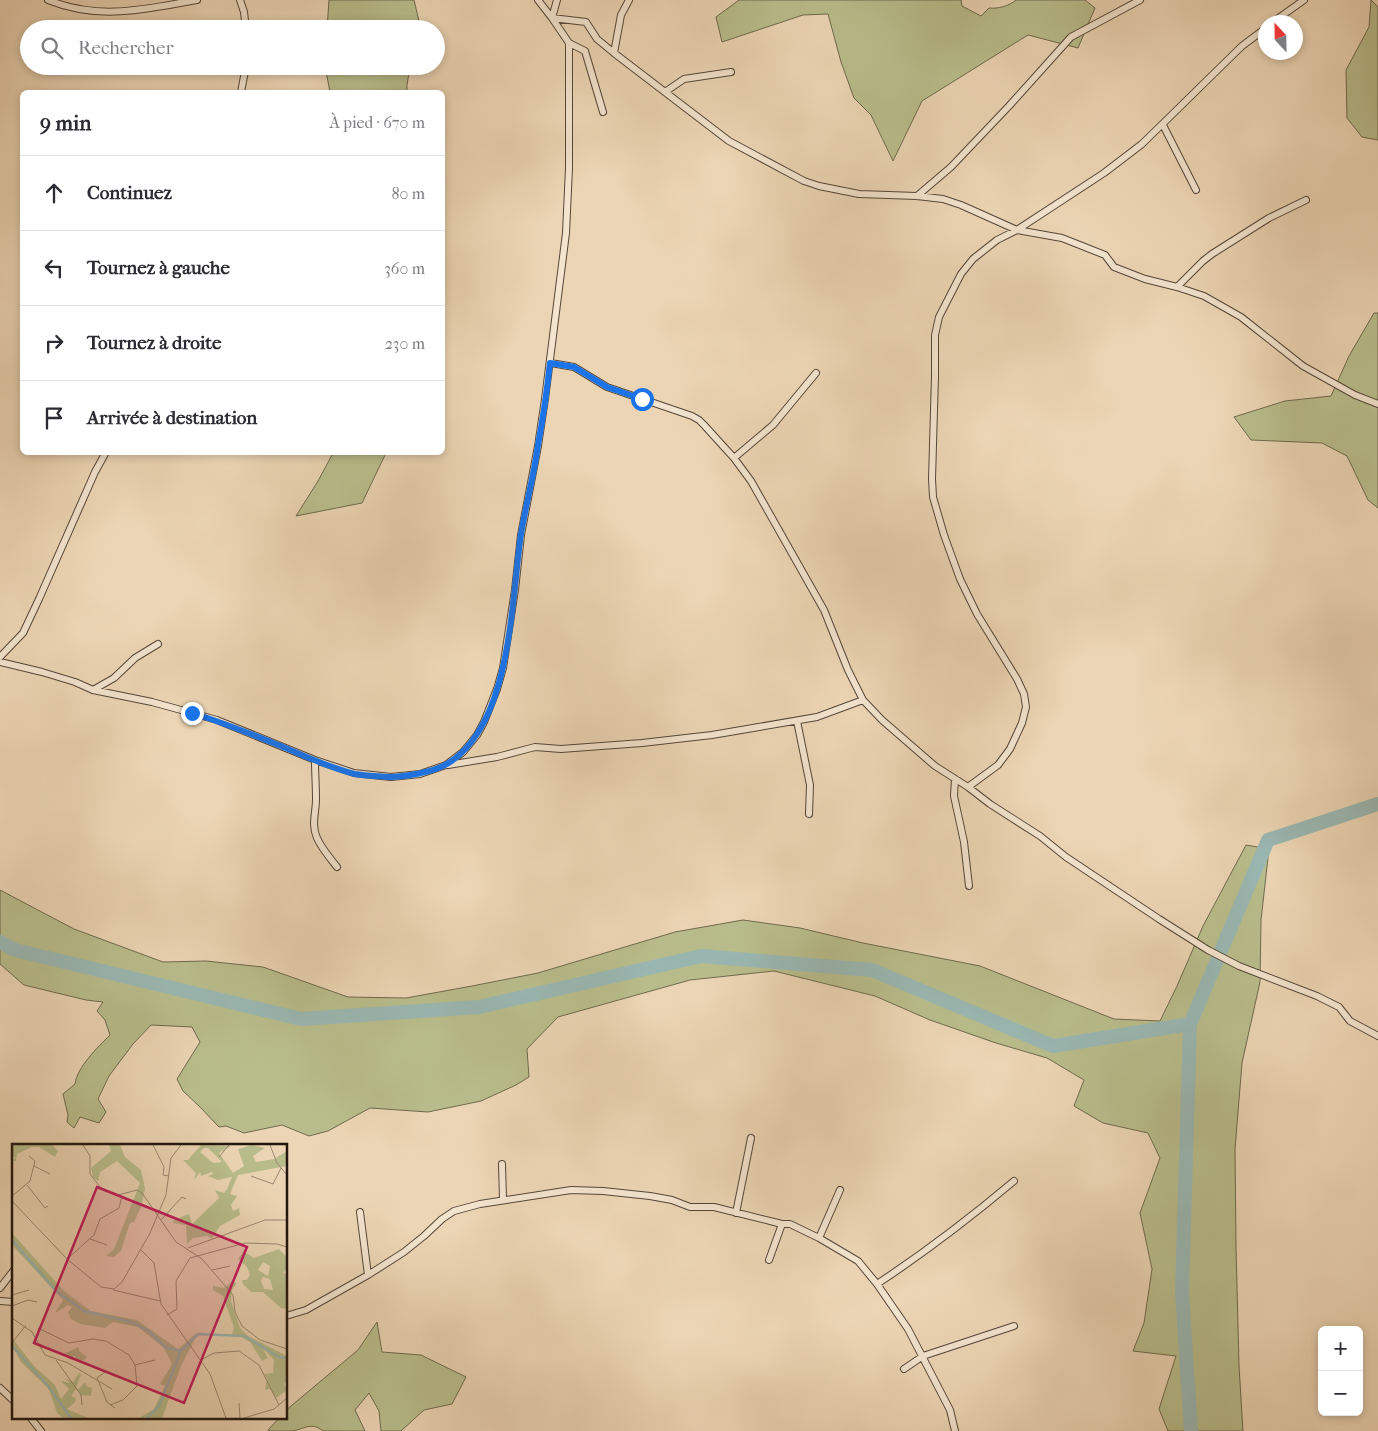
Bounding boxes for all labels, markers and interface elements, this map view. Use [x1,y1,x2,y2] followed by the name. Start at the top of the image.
[1258,15,1303,60] north arrow
[20,20,445,75] search box
[38,34,66,62] icon: search
[78,37,174,59] text: Rechercher
[40,111,91,135] text: 9 min
[329,113,425,132] text: À pied · 670 m
[40,179,68,207] icon: ahead
[87,182,172,204] text: Continuez
[391,184,425,203] text: 80 m
[40,254,68,282] icon: left
[87,257,230,279] text: Tournez à gauche
[384,259,425,278] text: 360 m
[40,329,68,357] icon: right
[87,332,221,354] text: Tournez à droite
[385,334,425,353] text: 230 m
[631,388,654,411] route start
[40,404,68,432] icon: arrive
[87,407,257,429] text: Arrivée à destination
[181,702,204,725] route end
[12,1144,288,1418] inset map
[1318,1326,1363,1416] map controls
[1318,1326,1363,1371] button: +
[1318,1371,1363,1416] button: −

